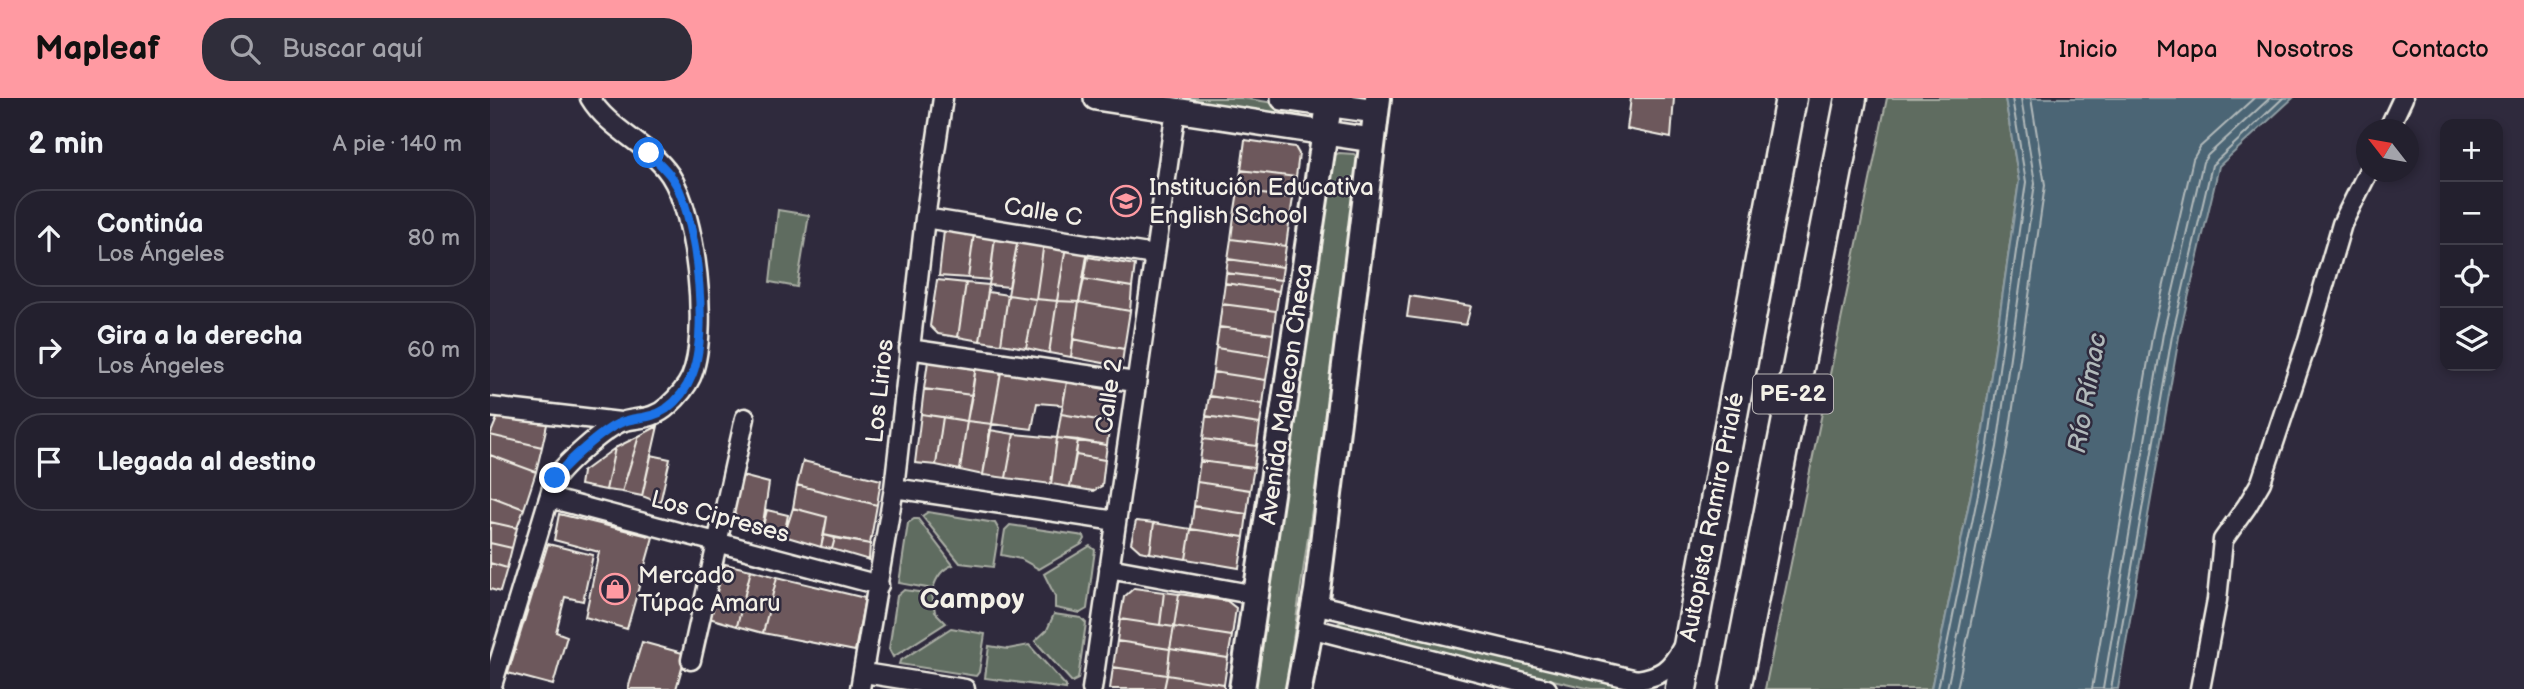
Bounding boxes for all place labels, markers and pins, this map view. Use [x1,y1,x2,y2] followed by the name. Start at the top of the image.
[1149,173,1374,230] place label: Institución Educativa English School
[1109,184,1143,218] school or university icon: Institución Educativa English School
[638,561,781,618] place label: Mercado Túpac Amaru
[598,572,632,606] shop icon: Mercado Túpac Amaru

